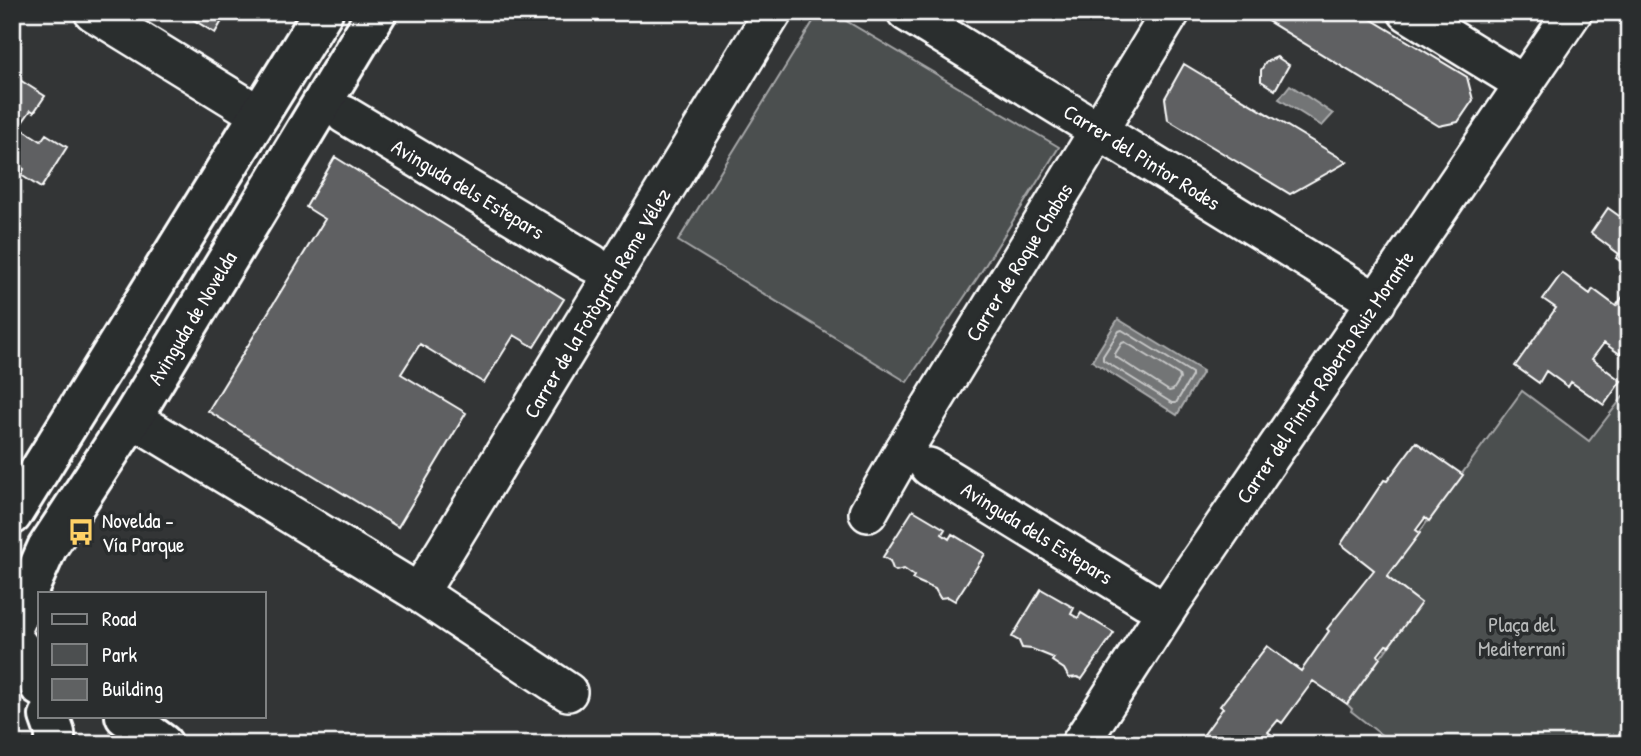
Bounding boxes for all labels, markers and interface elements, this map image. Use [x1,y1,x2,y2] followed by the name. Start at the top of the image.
[1058,97,1226,217] street label: Carrer del Pintor Rodes
[386,132,550,246] street label: Avinguda dels Estepars
[959,177,1079,347] street label: Carrer de Roque Chabas
[517,182,677,424] street label: Carrer de la Fotògrafa Reme Vélez
[1229,245,1421,509] street label: Carrer del Pintor Roberto Ruiz Morante
[141,246,243,390] street label: Avinguda de Novelda
[956,475,1118,591] street label: Avinguda dels Estepars
[102,506,184,559] place label: Novelda - Vía Parque
[66,517,96,547] bus stop icon: Novelda - Vía Parque
[38,592,266,718] legend
[102,604,136,633] text: Road
[1478,610,1566,663] park label: Plaça del Mediterrani
[102,640,137,669] text: Park
[102,674,163,703] text: Building

